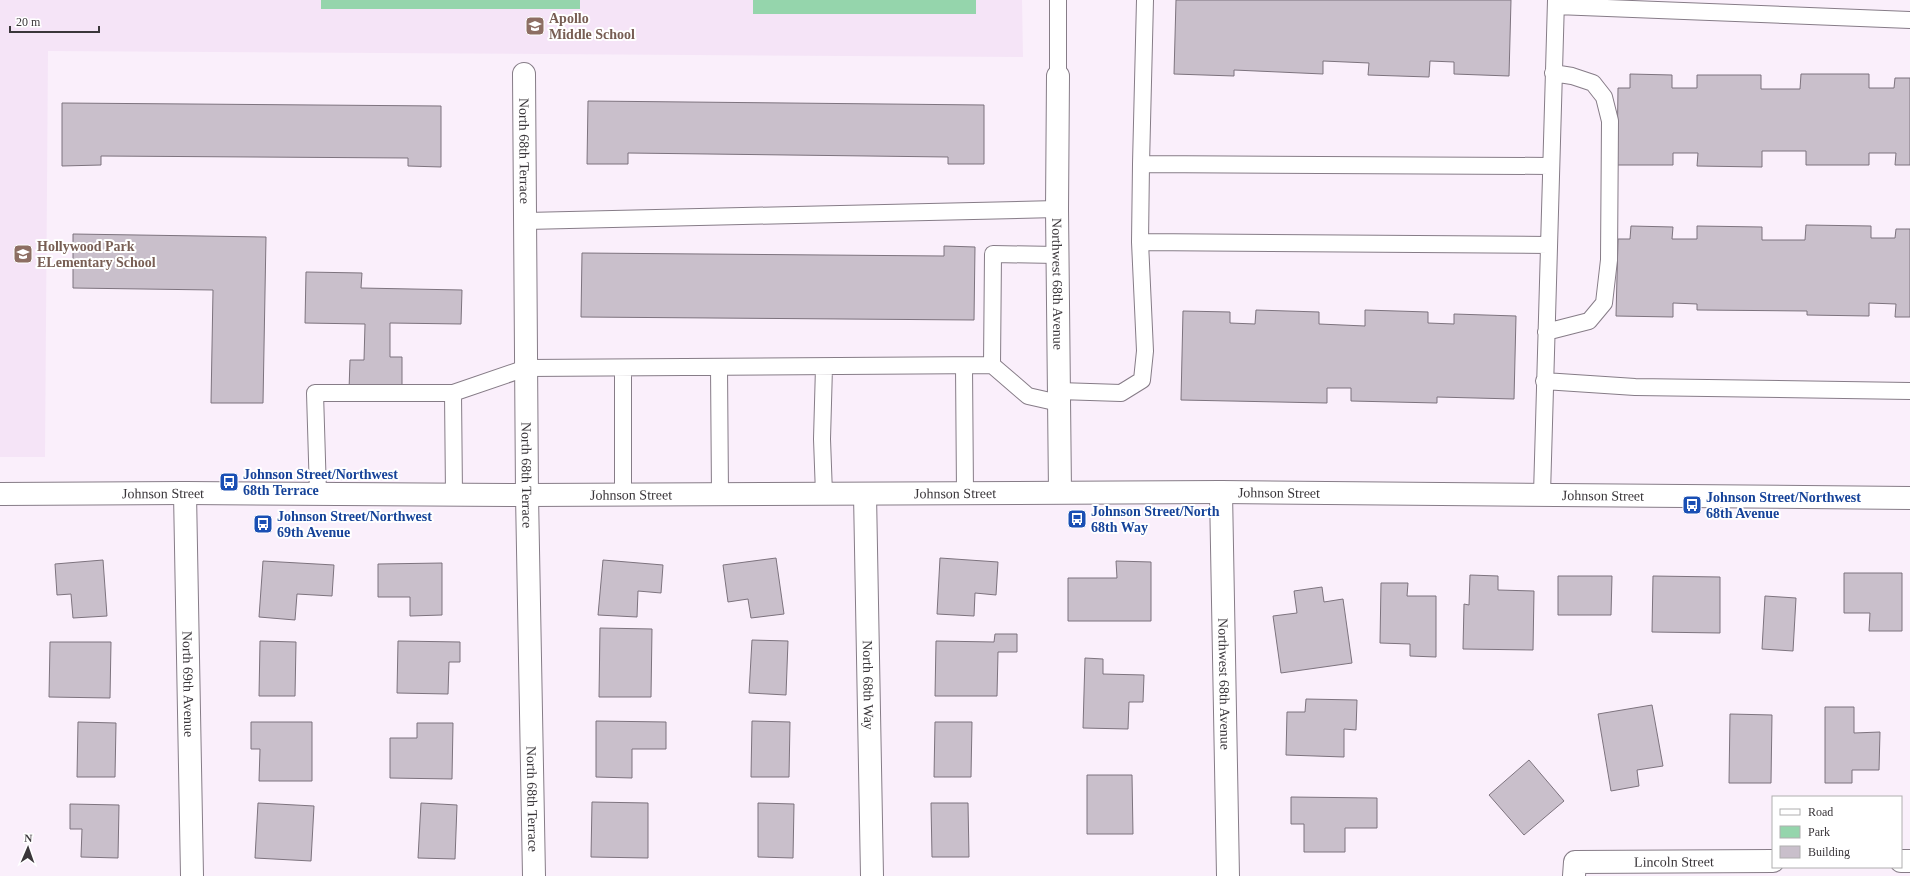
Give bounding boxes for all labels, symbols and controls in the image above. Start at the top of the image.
scale bar [10,8,99,34]
place label: Apollo Middle School [549,11,635,42]
text: 20 m [16,15,41,29]
school or university icon: Apollo Middle School [524,15,546,37]
street label: North 68th Terrace [516,98,532,204]
street label: Northwest 68th Avenue [1049,218,1065,350]
place label: Hollywood Park ELementary School [37,239,156,270]
school or university icon: Hollywood Park ELementary School [12,243,34,265]
street label: North 68th Terrace [518,422,535,528]
place label: Johnson Street/Northwest 68th Terrace [243,467,398,498]
bus stop icon: Johnson Street/Northwest 68th Terrace [218,471,240,493]
street label: Johnson Street [1238,485,1320,501]
street label: Johnson Street [122,486,204,501]
street label: Johnson Street [914,486,996,501]
street label: Johnson Street [590,487,672,503]
street label: Johnson Street [1562,488,1644,504]
place label: Johnson Street/Northwest 68th Avenue [1706,490,1861,521]
bus stop icon: Johnson Street/Northwest 68th Avenue [1681,494,1703,516]
place label: Johnson Street/North 68th Way [1091,504,1220,535]
bus stop icon: Johnson Street/North 68th Way [1066,508,1088,530]
place label: Johnson Street/Northwest 69th Avenue [277,509,432,540]
bus stop icon: Johnson Street/Northwest 69th Avenue [252,513,274,535]
street label: Northwest 68th Avenue [1215,618,1233,750]
street label: North 69th Avenue [180,631,196,737]
street label: North 68th Way [860,640,876,730]
street label: North 68th Terrace [524,746,541,852]
legend [1772,796,1902,868]
text: Road [1808,805,1833,819]
text: Park [1808,825,1830,839]
north arrow [8,828,48,868]
text: N [24,832,33,844]
text: Building [1808,845,1850,859]
street label: Lincoln Street [1634,854,1714,870]

